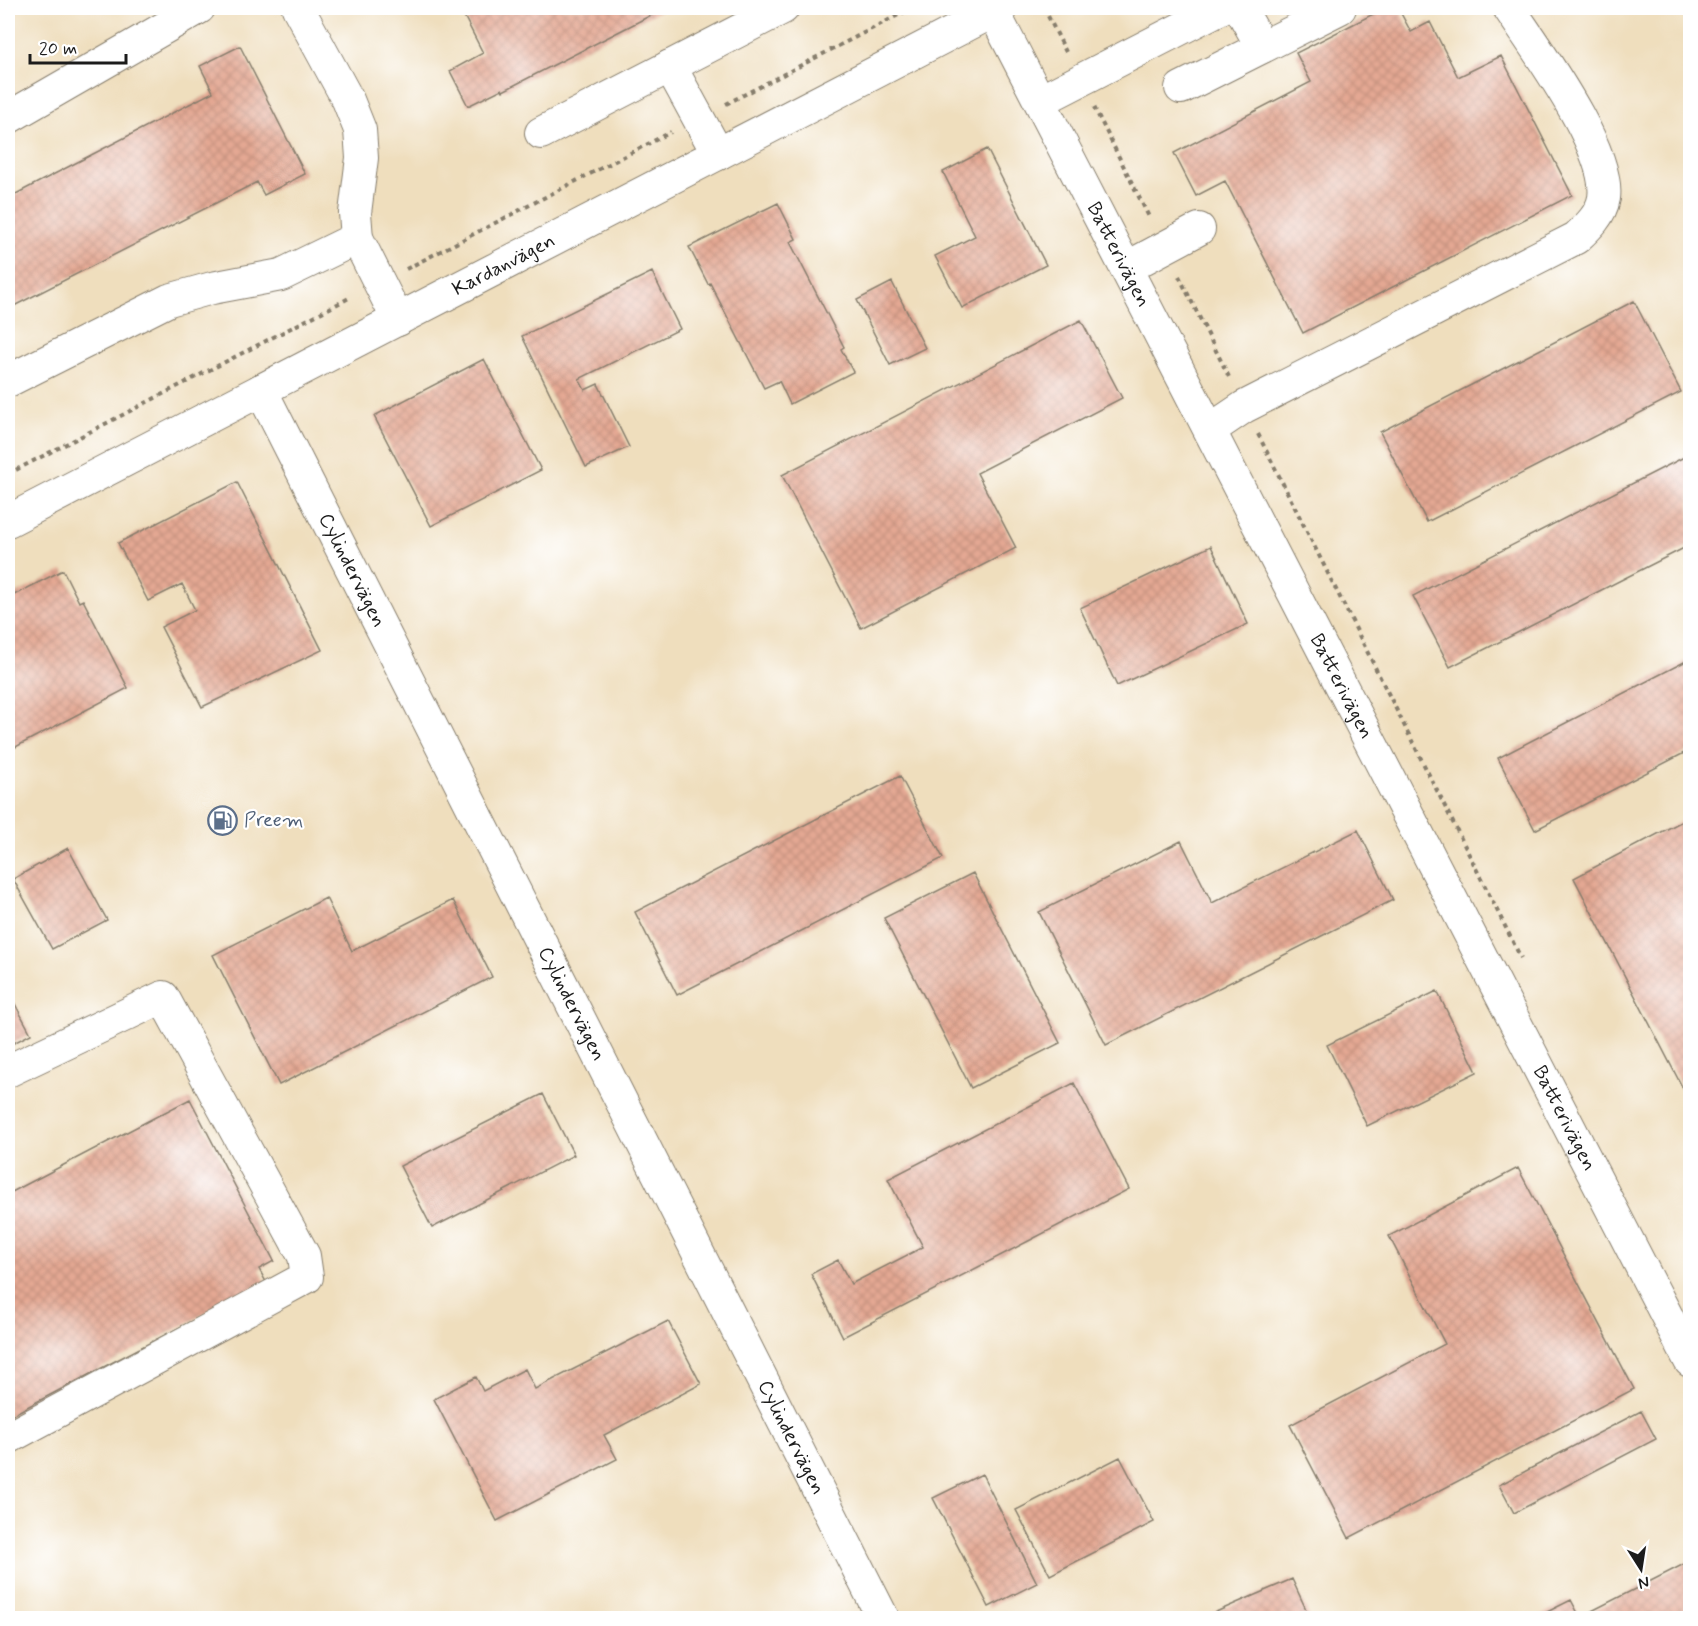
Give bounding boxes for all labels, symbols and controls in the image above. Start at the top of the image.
scale bar [30,27,126,65]
text: 20 m [39,37,77,61]
street label: Batterivägen [1080,197,1157,312]
street label: Kardanvägen [448,227,560,302]
street label: Cylindervägen [312,508,393,632]
street label: Batterivägen [1303,629,1380,744]
fuel station icon: Preem [207,804,239,836]
place label: Preem [244,807,304,834]
street label: Cylindervägen [532,942,612,1066]
street label: Batterivägen [1526,1061,1603,1175]
street label: Cylindervägen [751,1376,832,1499]
north arrow [1611,1539,1671,1599]
text: N [1636,1571,1651,1594]

